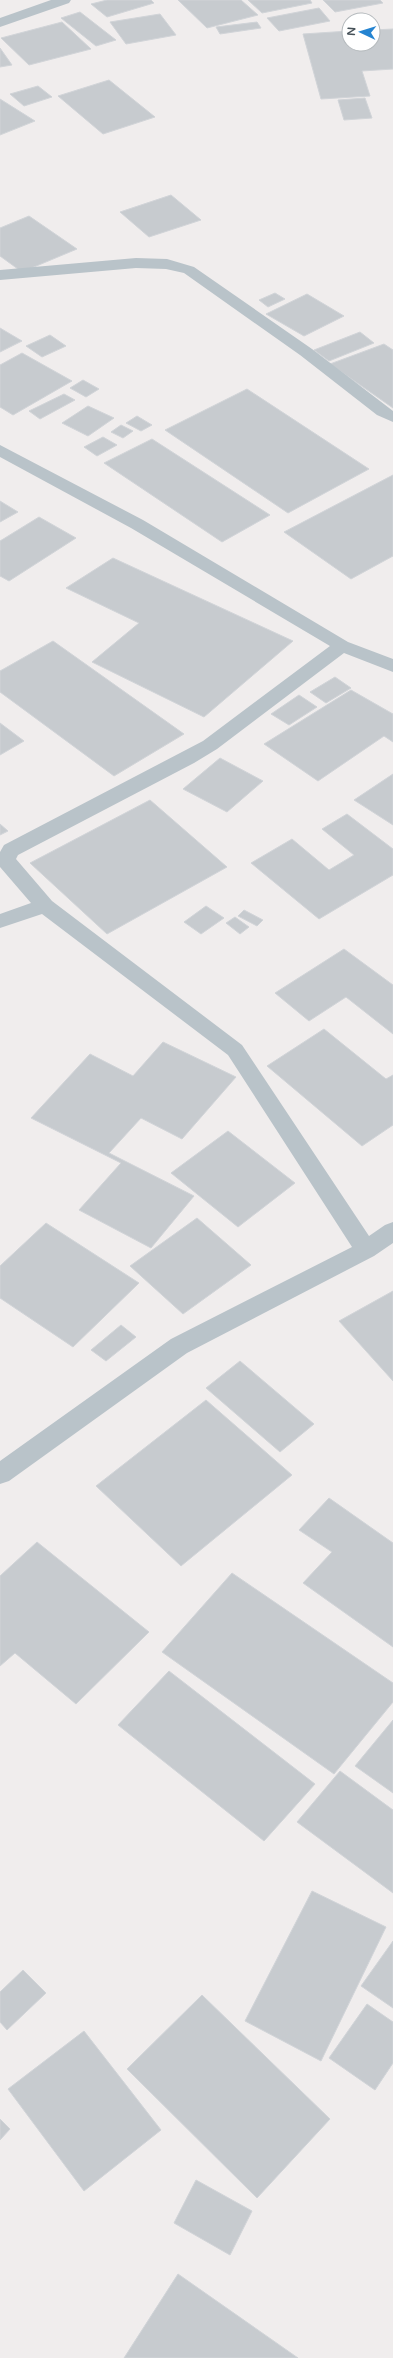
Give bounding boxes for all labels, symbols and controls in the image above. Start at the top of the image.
north arrow [341,12,381,52]
text: N [345,26,358,36]

